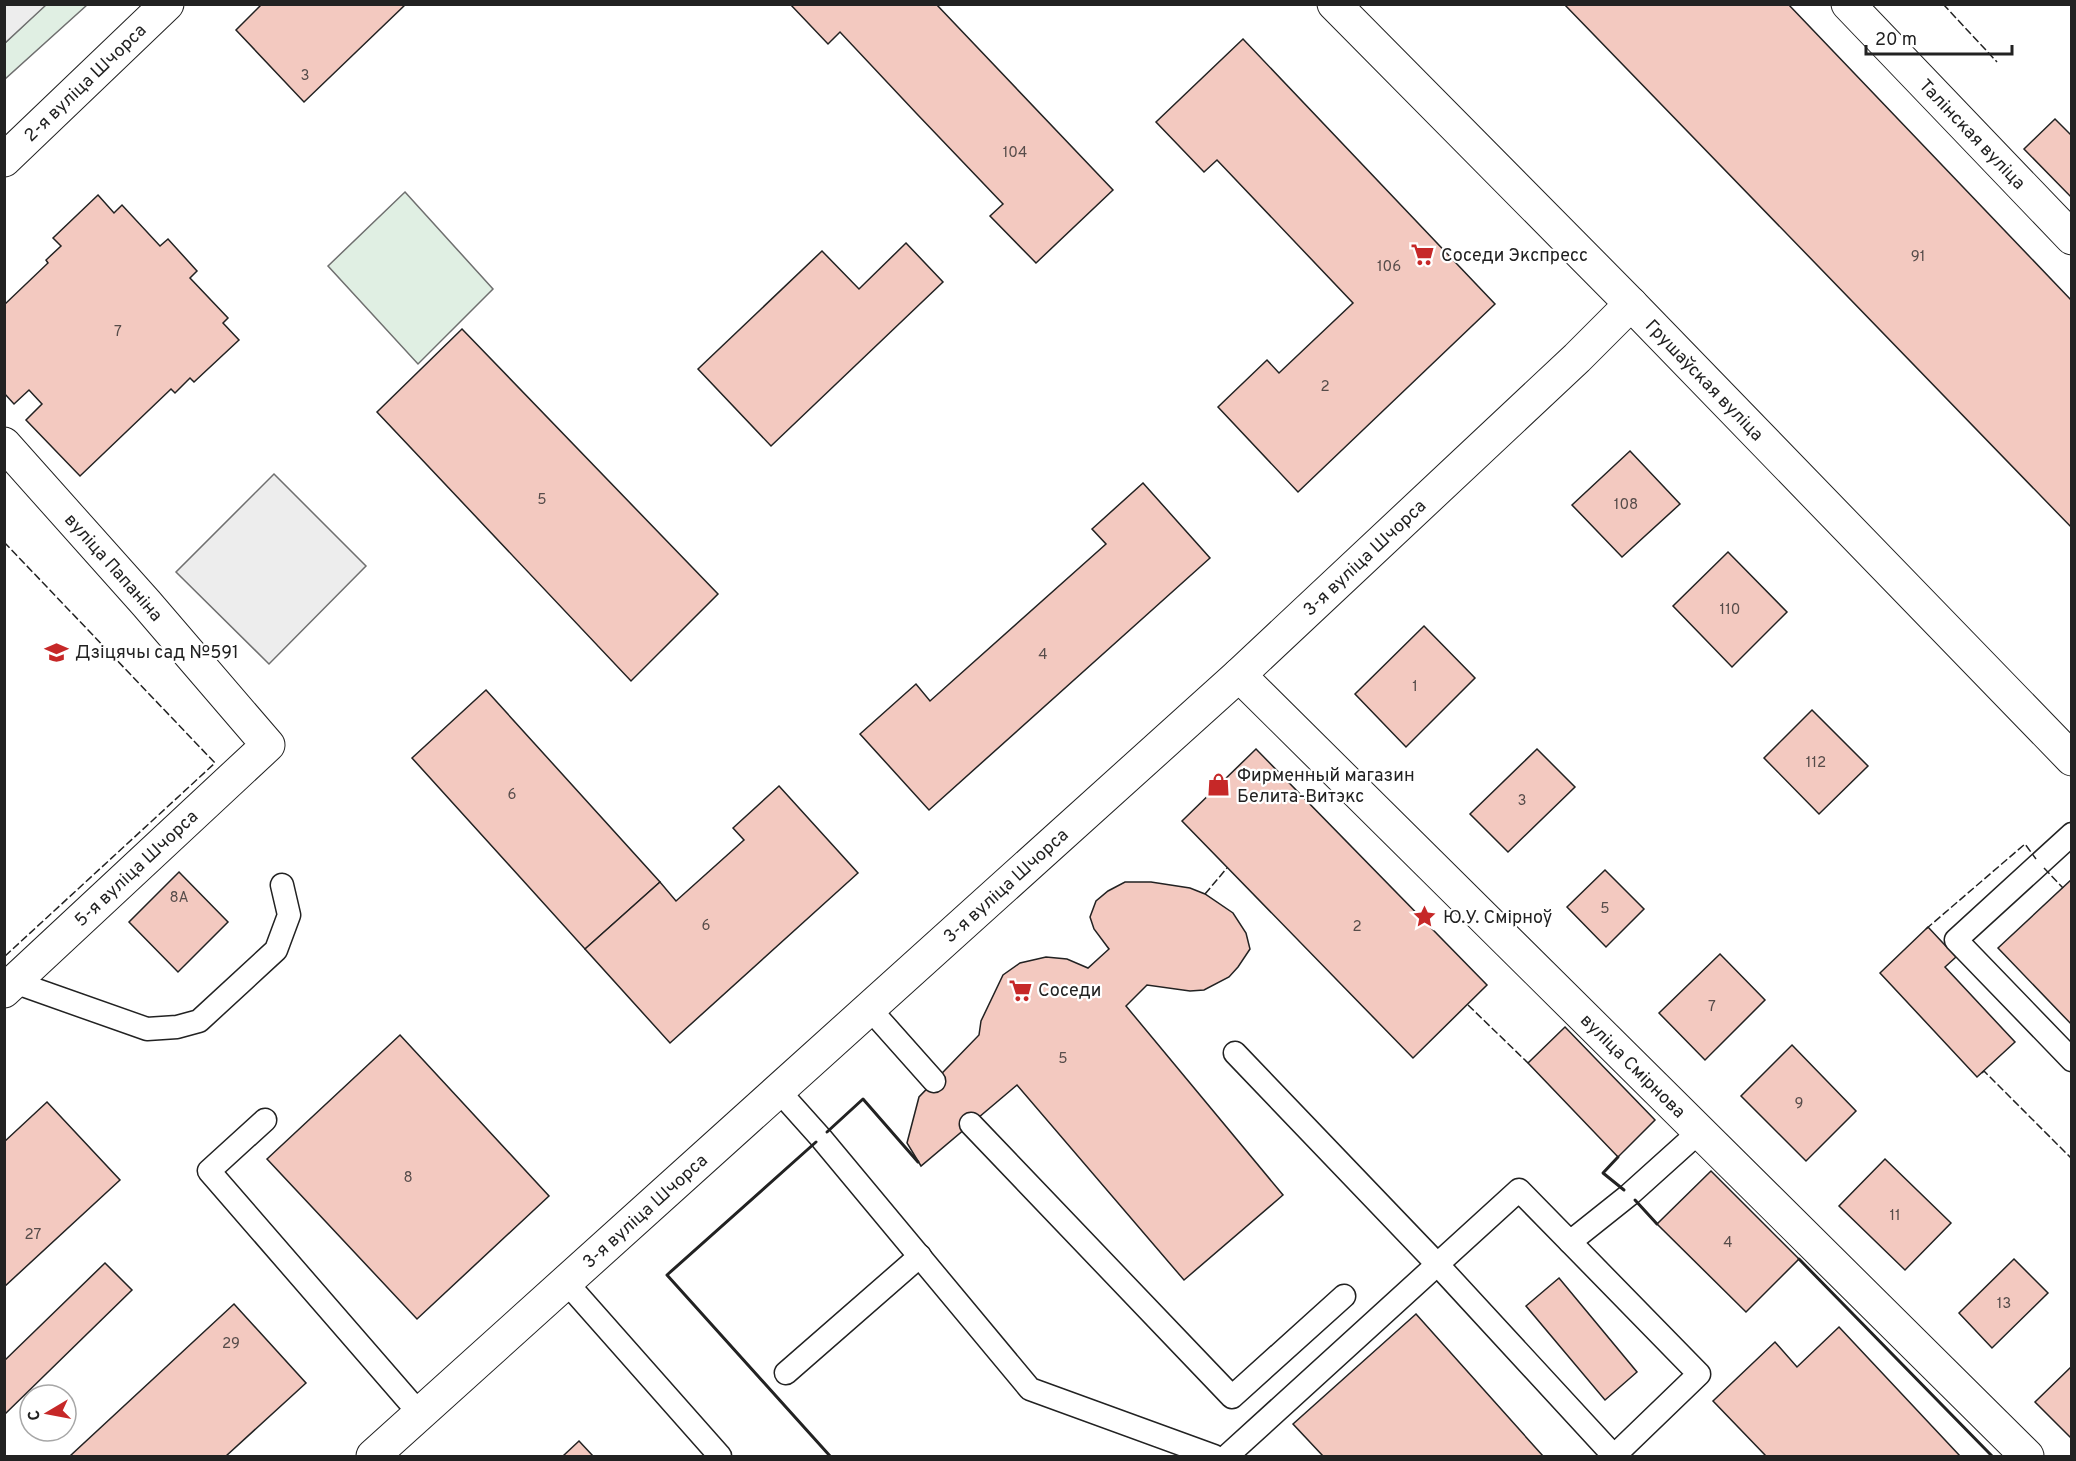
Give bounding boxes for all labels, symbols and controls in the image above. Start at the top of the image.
scale bar [1866,18,2012,56]
street label: 2-я вуліца Шчорса [20,20,152,148]
text: 20 m [1875,29,1917,52]
house number: 3 [300,67,310,86]
street label: Талінская вуліца [1913,75,2030,195]
house number: 104 [1003,144,1027,163]
supermarket icon: Соседи Экспресс [1410,242,1436,268]
place label: Соседи Экспресс [1441,245,1588,268]
house number: 91 [1911,248,1925,267]
house number: 106 [1377,258,1401,277]
street label: Грушаўская вуліца [1640,315,1768,447]
house number: 7 [114,323,122,342]
house number: 2 [1320,378,1330,397]
house number: 5 [537,491,547,510]
street label: 3-я вуліца Шчорса [1299,495,1432,622]
house number: 108 [1614,496,1638,515]
street label: вуліца Папаніна [59,509,167,627]
house number: 110 [1720,601,1740,620]
school or university icon: Дзіцячы сад №591 [44,639,70,665]
place label: Дзіцячы сад №591 [75,642,239,665]
house number: 4 [1038,646,1048,665]
house number: 1 [1412,678,1418,697]
house number: 112 [1806,754,1826,773]
place label: Фирменный магазин Белита-Витэкс [1237,765,1415,809]
shop icon: Фирменный магазин Белита-Витэкс [1206,772,1232,798]
house number: 6 [508,786,517,805]
house number: 3 [1517,792,1527,811]
street label: 5-я вуліца Шчорса [70,806,204,932]
street label: 3-я вуліца Шчорса [939,824,1074,949]
house number: 8А [169,889,189,908]
house number: 5 [1600,900,1610,919]
place icon: Ю.У. Смірноў [1412,904,1438,930]
place label: Ю.У. Смірноў [1443,907,1552,930]
house number: 6 [702,917,711,936]
house number: 2 [1352,918,1362,937]
supermarket icon: Соседи [1007,977,1033,1003]
place label: Соседи [1038,980,1101,1003]
house number: 7 [1708,998,1716,1017]
street label: вуліца Смірнова [1575,1010,1690,1124]
house number: 5 [1058,1050,1068,1069]
house number: 9 [1795,1095,1803,1114]
street label: 3-я вуліца Шчорса [578,1150,713,1274]
house number: 8 [403,1169,413,1188]
house number: 11 [1889,1207,1901,1226]
house number: 27 [25,1226,42,1245]
house number: 4 [1723,1234,1733,1253]
house number: 13 [1997,1295,2011,1314]
house number: 29 [222,1335,240,1354]
north arrow [18,1383,78,1443]
text: С [24,1408,46,1422]

